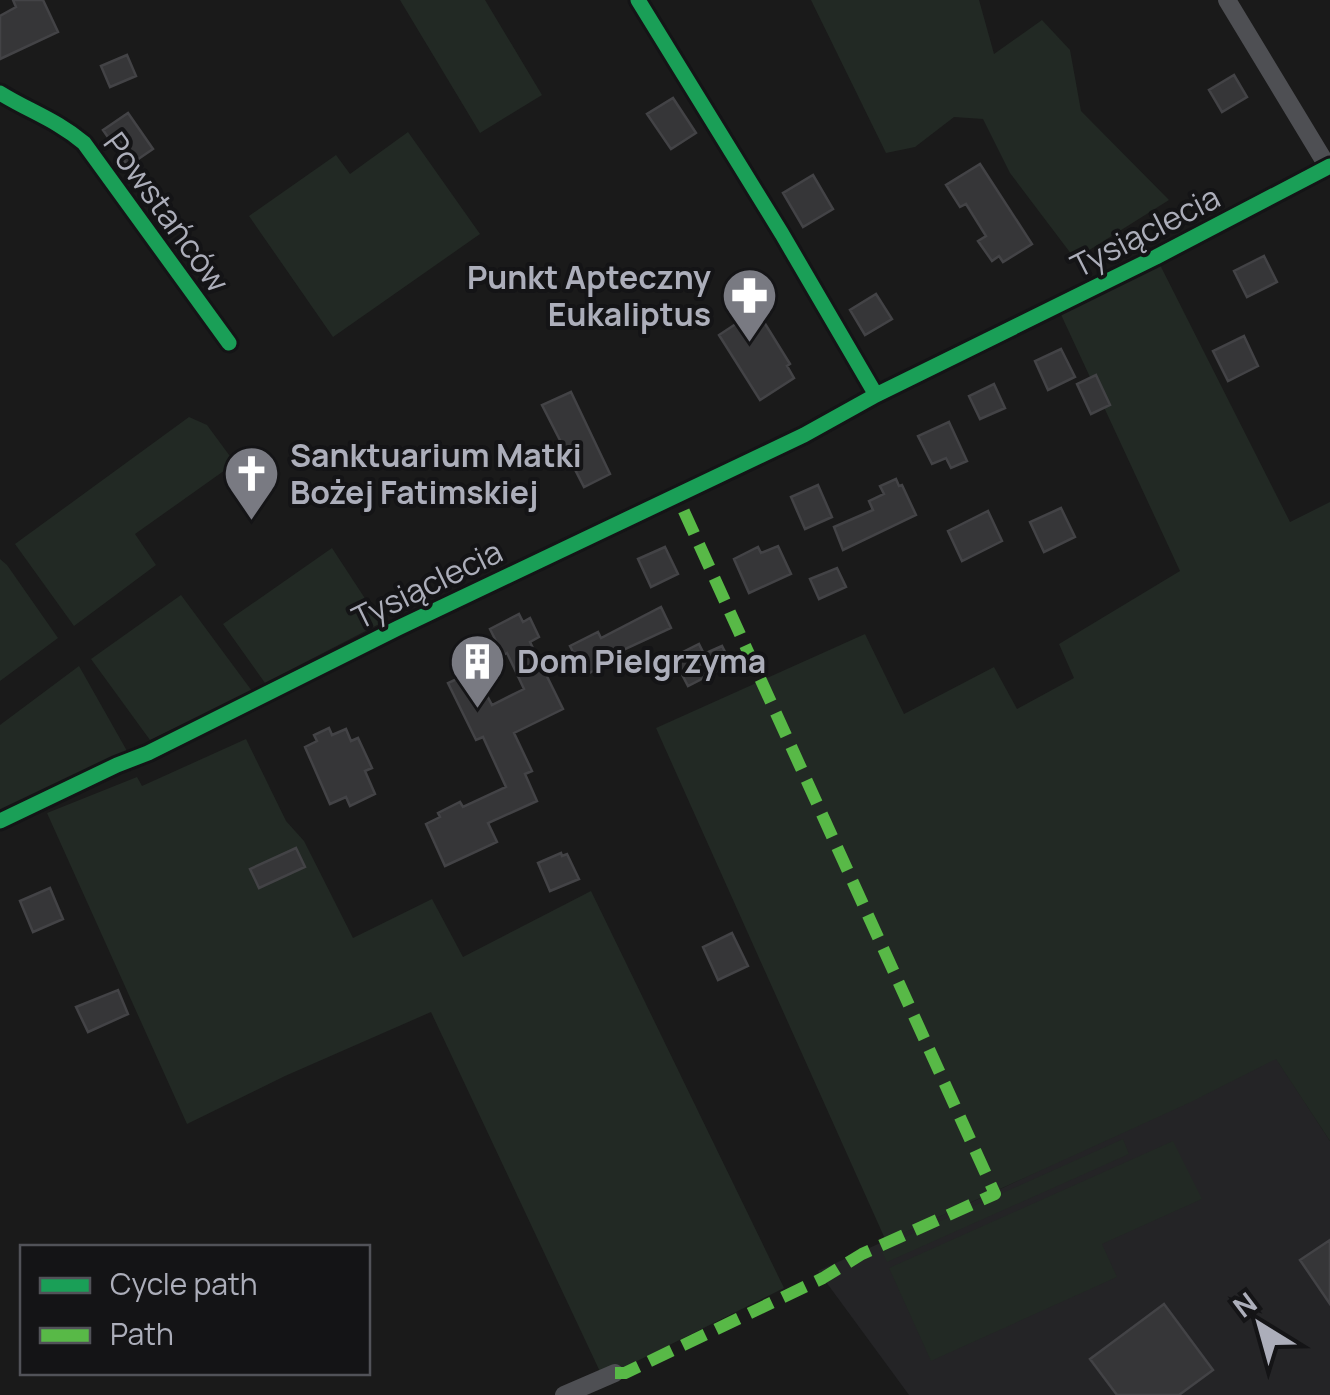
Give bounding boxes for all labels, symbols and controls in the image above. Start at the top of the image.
street label: Powstańców [94,123,240,301]
street label: Tysiąclecia [1063,175,1227,287]
place label: Punkt Apteczny Eukaliptus [467,255,711,336]
pharmacy icon: Punkt Apteczny Eukaliptus [720,265,780,344]
place label: Sanktuarium Matki Bożej Fatimskiej [290,433,582,514]
church icon: Sanktuarium Matki Bożej Fatimskiej [221,443,281,522]
street label: Tysiąclecia [345,529,509,639]
building icon: Dom Pielgrzyma [448,631,508,710]
place label: Dom Pielgrzyma [517,639,766,683]
legend [20,1245,370,1375]
text: Cycle path [110,1263,258,1304]
north arrow [1210,1275,1310,1375]
text: N [1225,1283,1264,1325]
text: Path [110,1313,174,1354]

